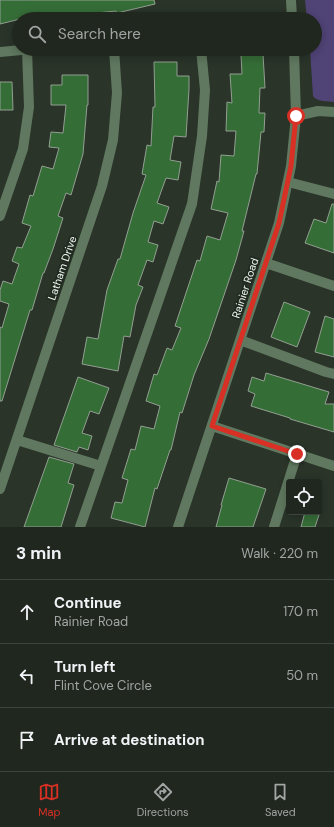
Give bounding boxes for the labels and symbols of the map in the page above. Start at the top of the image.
route start [287,107,305,125]
street label: Latham Drive [44,234,80,302]
street label: Rainier Road [229,256,261,320]
route end [288,445,306,463]

